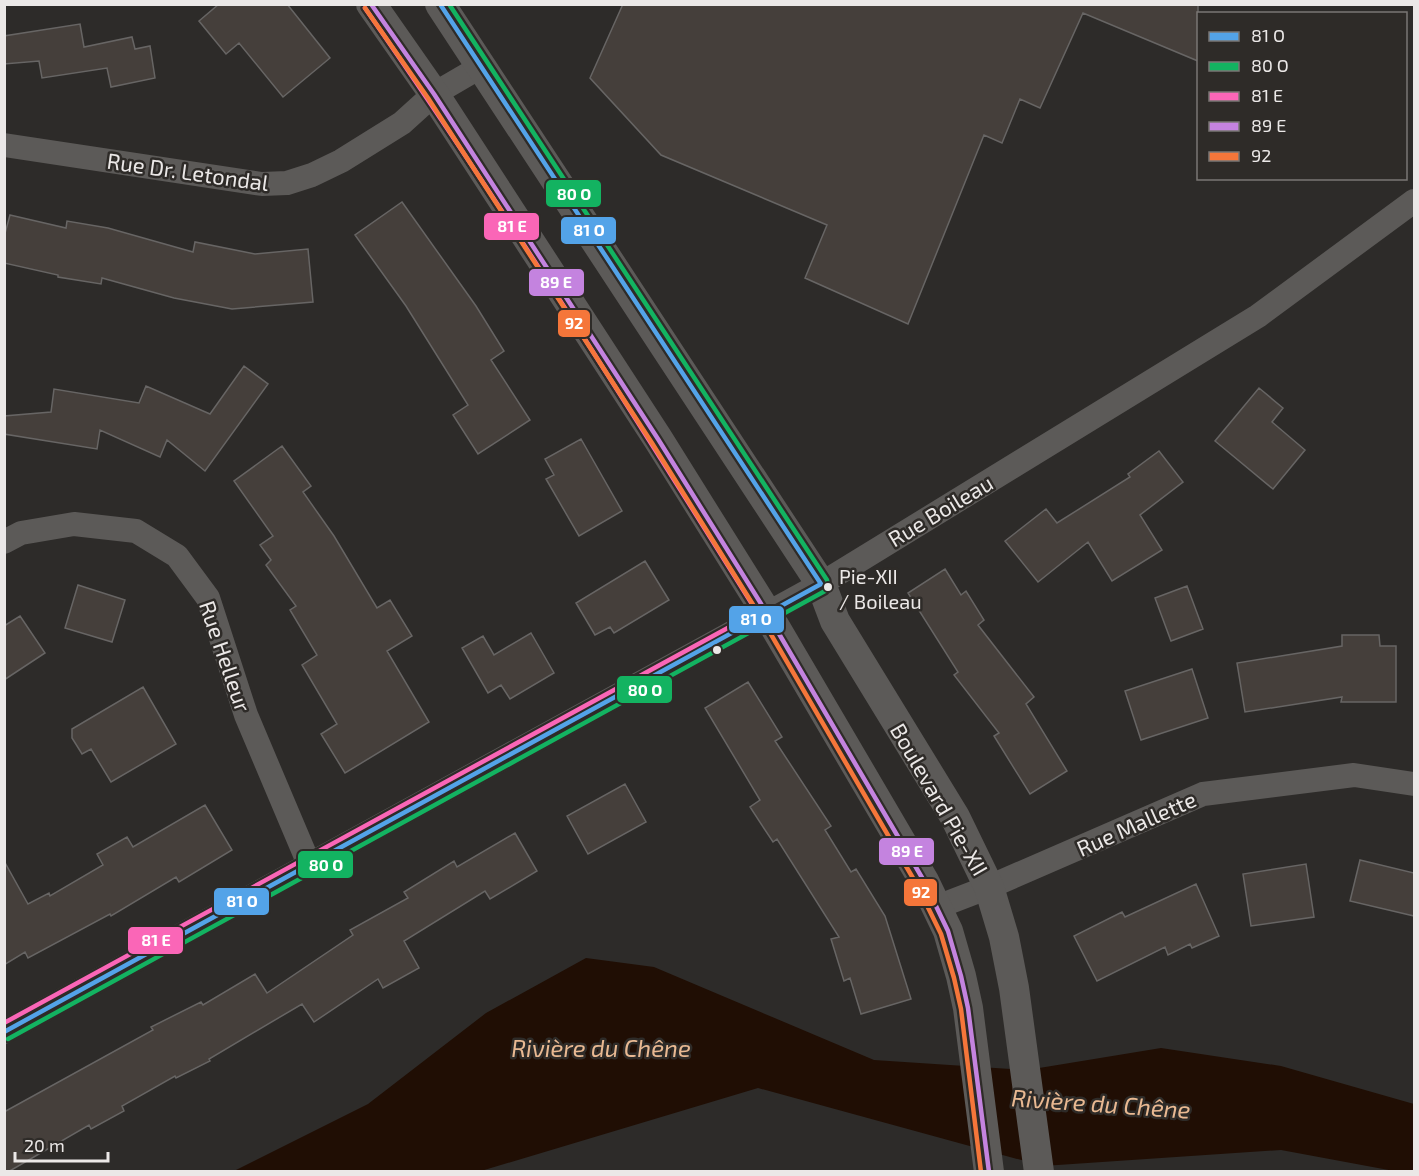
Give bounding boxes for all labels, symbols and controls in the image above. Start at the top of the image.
legend [1197,12,1407,180]
text: 81 O [1251,24,1285,46]
text: 80 O [1251,54,1289,76]
text: 81 E [1251,84,1283,106]
text: 89 E [1251,114,1286,136]
text: 92 [1251,144,1271,166]
street label: Rue Dr. Letondal [105,147,271,195]
line badge: 80 O [545,179,602,208]
text: 80 O [557,184,591,203]
line badge: 81 E [483,212,540,241]
text: 81 E [497,216,527,235]
line badge: 81 O [560,216,617,245]
text: 81 O [573,220,605,239]
line badge: 89 E [528,268,585,297]
text: 89 E [540,272,572,291]
line badge: 92 [557,309,591,338]
text: 92 [565,313,583,332]
street label: Rue Boileau [883,469,997,551]
place label: Pie-XII / Boileau [839,564,922,613]
marker: Pie-XII / Boileau [822,581,834,593]
street label: Rue Helleur [195,597,257,715]
line badge: 81 O [728,605,785,634]
text: 81 O [740,609,772,628]
unlabelled marker [711,644,723,656]
line badge: 80 O [616,675,673,704]
text: 80 O [628,680,662,699]
street label: Boulevard Pie-XII [886,718,994,880]
street label: Rue Mallette [1072,785,1200,861]
line badge: 89 E [878,837,935,866]
text: 89 E [891,841,923,860]
line badge: 80 O [297,850,354,879]
text: 80 O [309,855,343,874]
line badge: 92 [903,878,938,907]
text: 92 [912,882,930,901]
line badge: 81 O [213,887,270,916]
text: 81 O [226,891,258,910]
line badge: 81 E [127,926,184,955]
text: 81 E [141,930,171,949]
water label: Rivière du Chêne [511,1033,691,1062]
water label: Rivière du Chêne [1010,1082,1192,1124]
scale bar [15,1125,108,1163]
text: 20 m [24,1134,65,1156]

